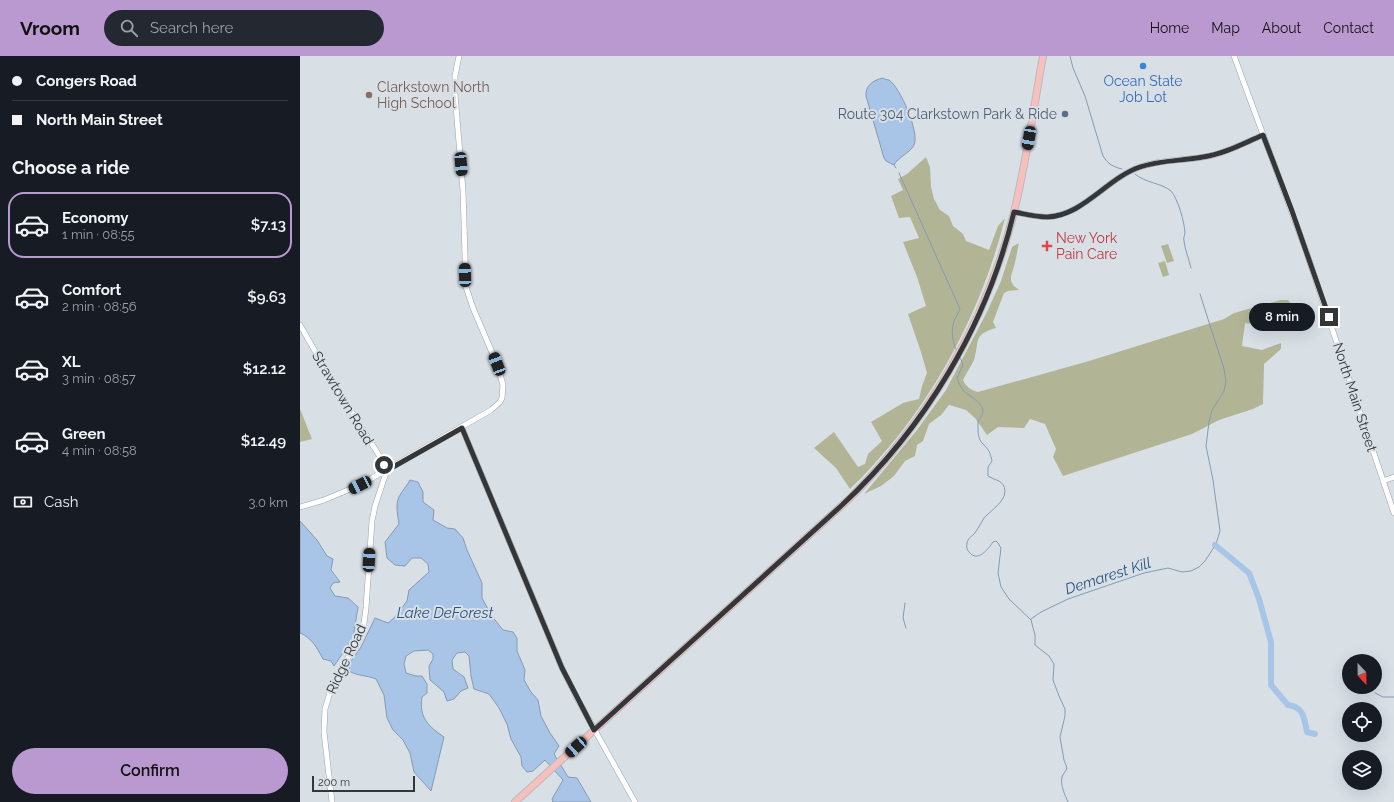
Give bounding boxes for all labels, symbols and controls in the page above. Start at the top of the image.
search box [104,10,384,46]
text: Vroom [20,17,80,39]
icon: search [118,17,140,39]
text: Search here [150,19,233,37]
text: Home [1150,20,1189,36]
text: Map [1211,20,1240,36]
text: About [1262,20,1301,36]
text: Contact [1323,20,1374,36]
marker: Ocean State Job Lot [1138,61,1148,71]
text: Congers Road [36,72,137,90]
place label: Ocean State Job Lot [1103,73,1183,105]
place label: Clarkstown North High School [377,79,490,111]
marker: Clarkstown North High School [364,90,374,100]
place label: Route 304 Clarkstown Park & Ride [838,106,1057,122]
marker: Route 304 Clarkstown Park & Ride [1060,109,1070,119]
text: North Main Street [36,111,163,129]
car [1021,125,1037,151]
car [454,152,468,176]
text: Choose a ride [12,157,130,178]
icon: car [14,207,50,243]
text: Economy [62,209,129,227]
text: $7.13 [251,216,286,234]
text: 1 min · 08:55 [62,227,135,242]
place label: New York Pain Care [1056,230,1118,262]
marker: New York Pain Care [1041,240,1053,252]
car [459,263,471,287]
icon: car [14,279,50,315]
text: Comfort [62,281,121,299]
text: $9.63 [247,288,286,306]
text: 2 min · 08:56 [62,299,137,314]
callout: 8 min [1249,303,1315,331]
route end [1320,308,1338,326]
text: 8 min [1265,309,1299,324]
street label: North Main Street [1330,340,1380,454]
street label: Strawtown Road [309,348,377,448]
icon: car [14,351,50,387]
car [487,351,507,377]
text: XL [62,353,80,371]
text: $12.12 [243,360,286,378]
text: 3 min · 08:57 [62,371,136,386]
icon: car [14,423,50,459]
text: Green [62,425,106,443]
text: $12.49 [241,432,286,450]
text: 4 min · 08:58 [62,443,137,458]
route start [375,456,393,474]
car [347,474,373,496]
icon: cash [12,491,34,513]
text: Cash [44,493,78,511]
text: 3.0 km [248,495,288,510]
car [362,548,376,572]
water label: Demarest Kill [1063,554,1153,598]
water label: Lake DeForest [397,604,493,622]
street label: Ridge Road [323,622,369,696]
north arrow [1342,654,1382,694]
map controls [1342,654,1382,790]
button: locate [1342,702,1382,742]
car [563,735,589,759]
button: Confirm [12,748,288,794]
button: layers [1342,750,1382,790]
scale bar [312,774,415,793]
text: 200 m [318,776,350,789]

